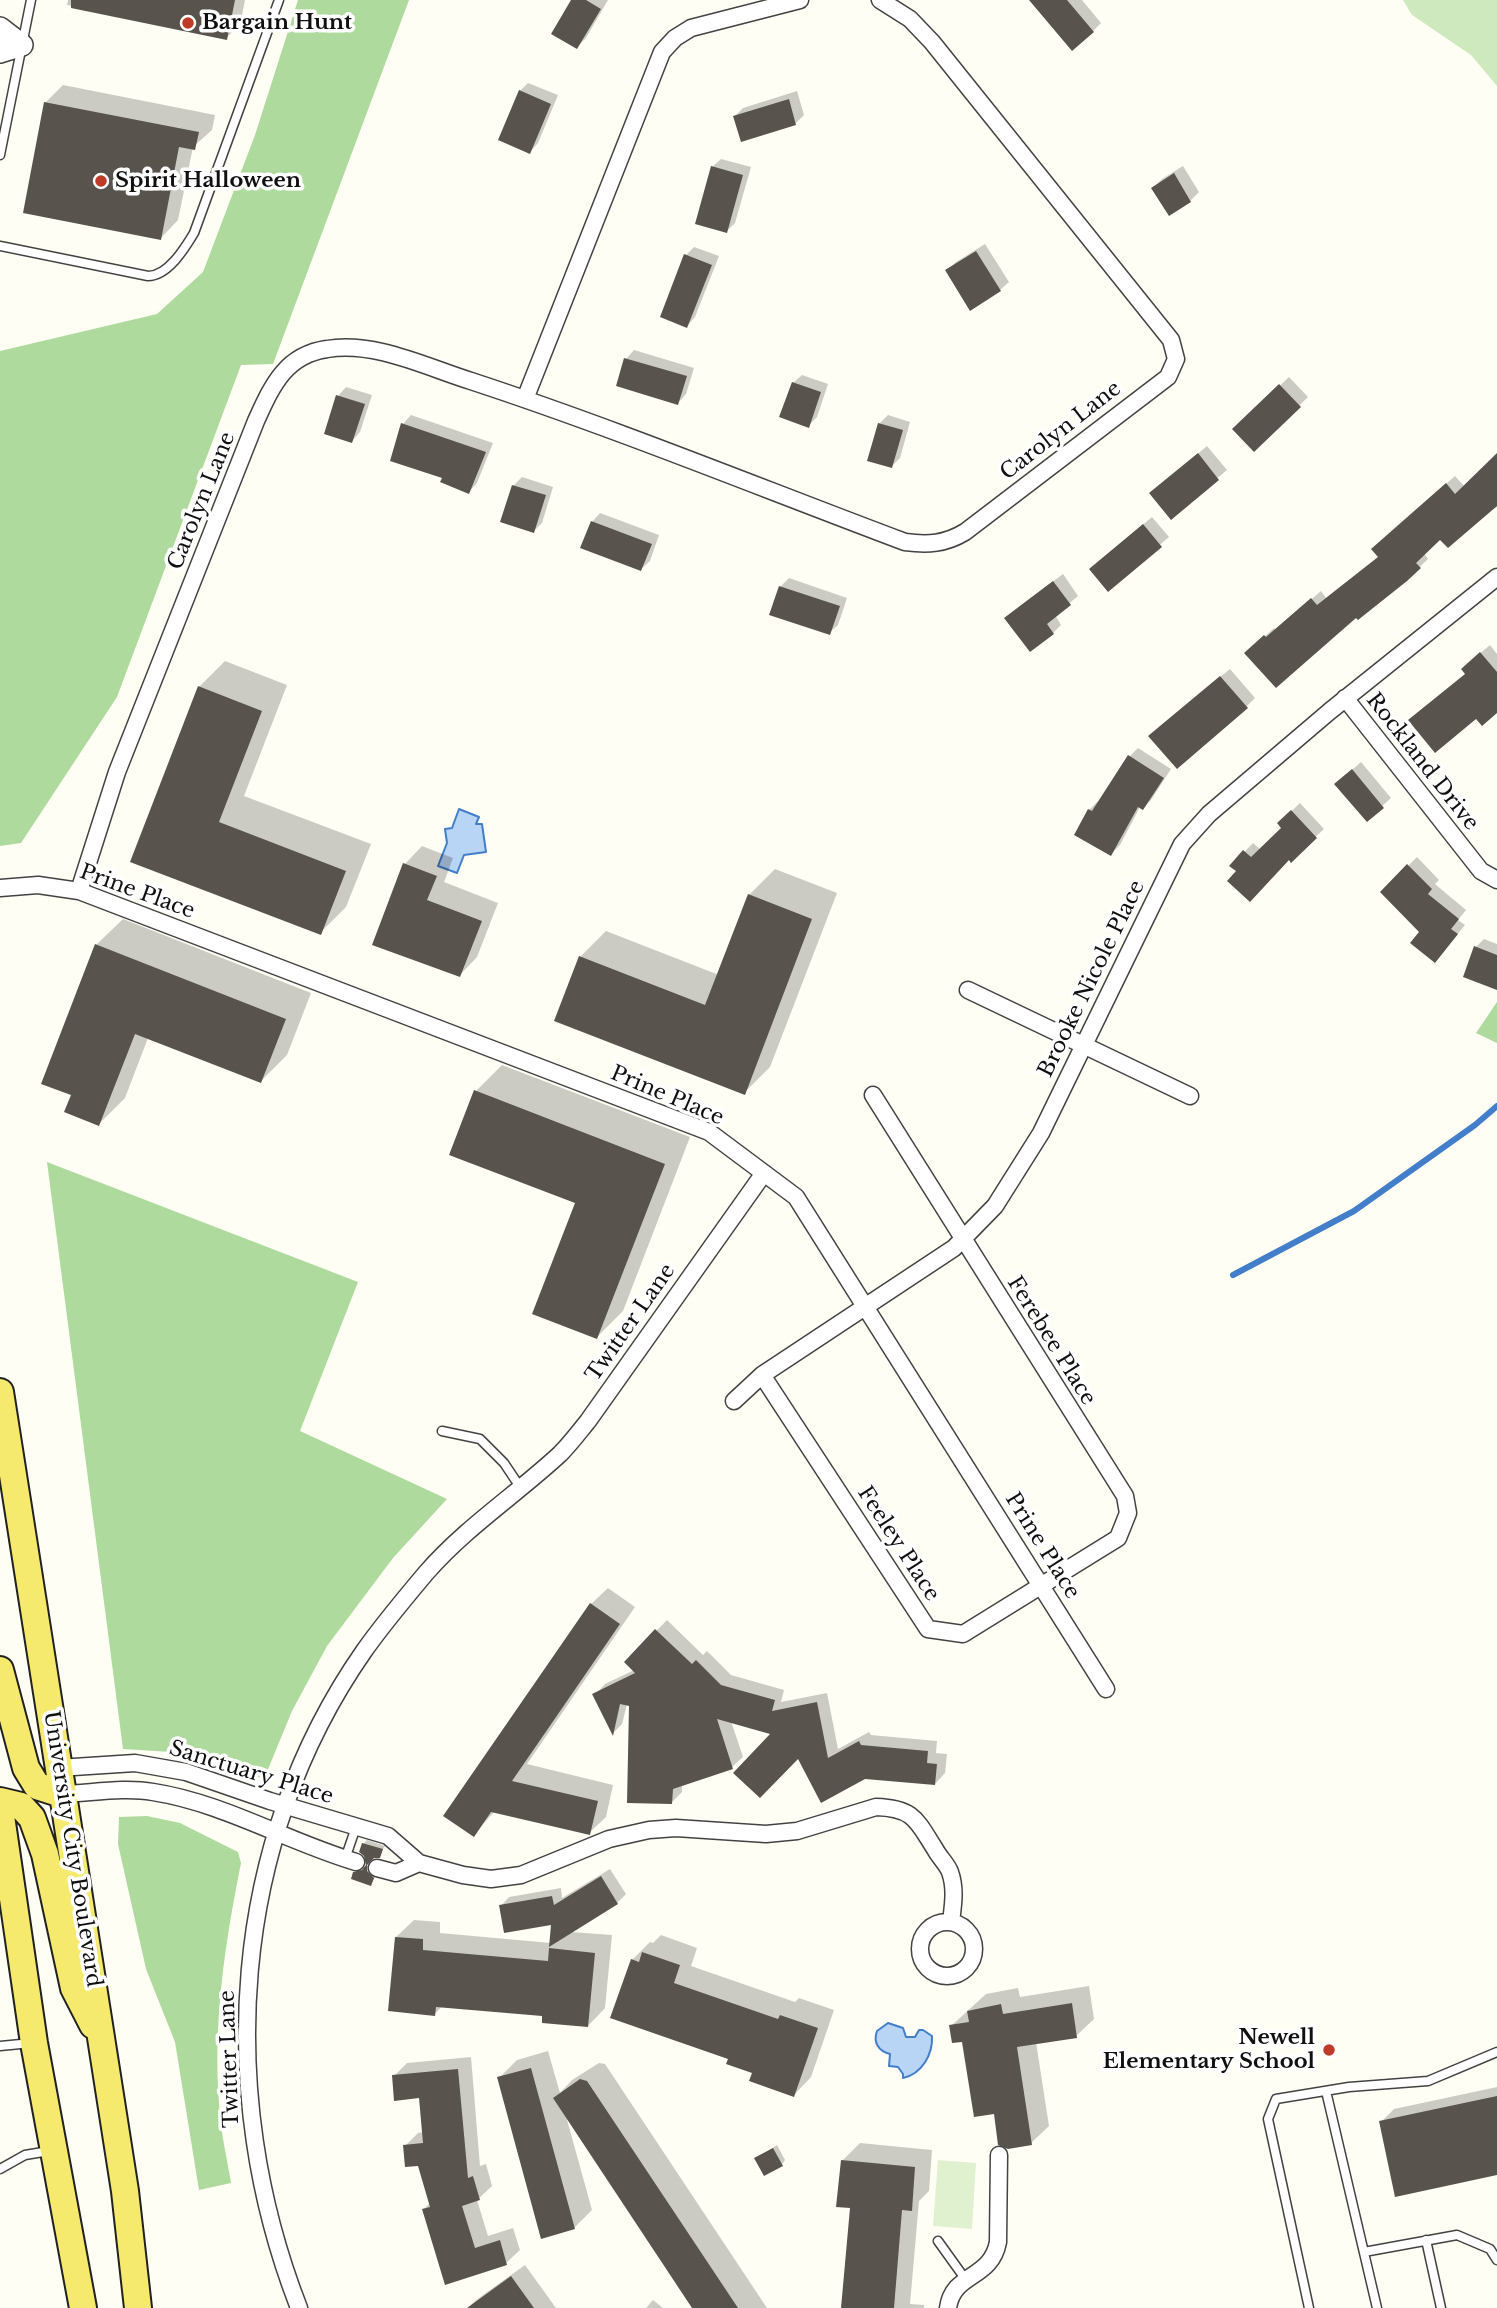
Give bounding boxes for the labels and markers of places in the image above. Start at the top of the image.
place label: Bargain Hunt [202,10,352,36]
marker: Bargain Hunt [180,15,196,31]
place label: Spirit Halloween [115,168,301,194]
marker: Spirit Halloween [93,173,109,189]
place label: Newell Elementary School [1103,2025,1315,2075]
marker: Newell Elementary School [1321,2042,1337,2058]

